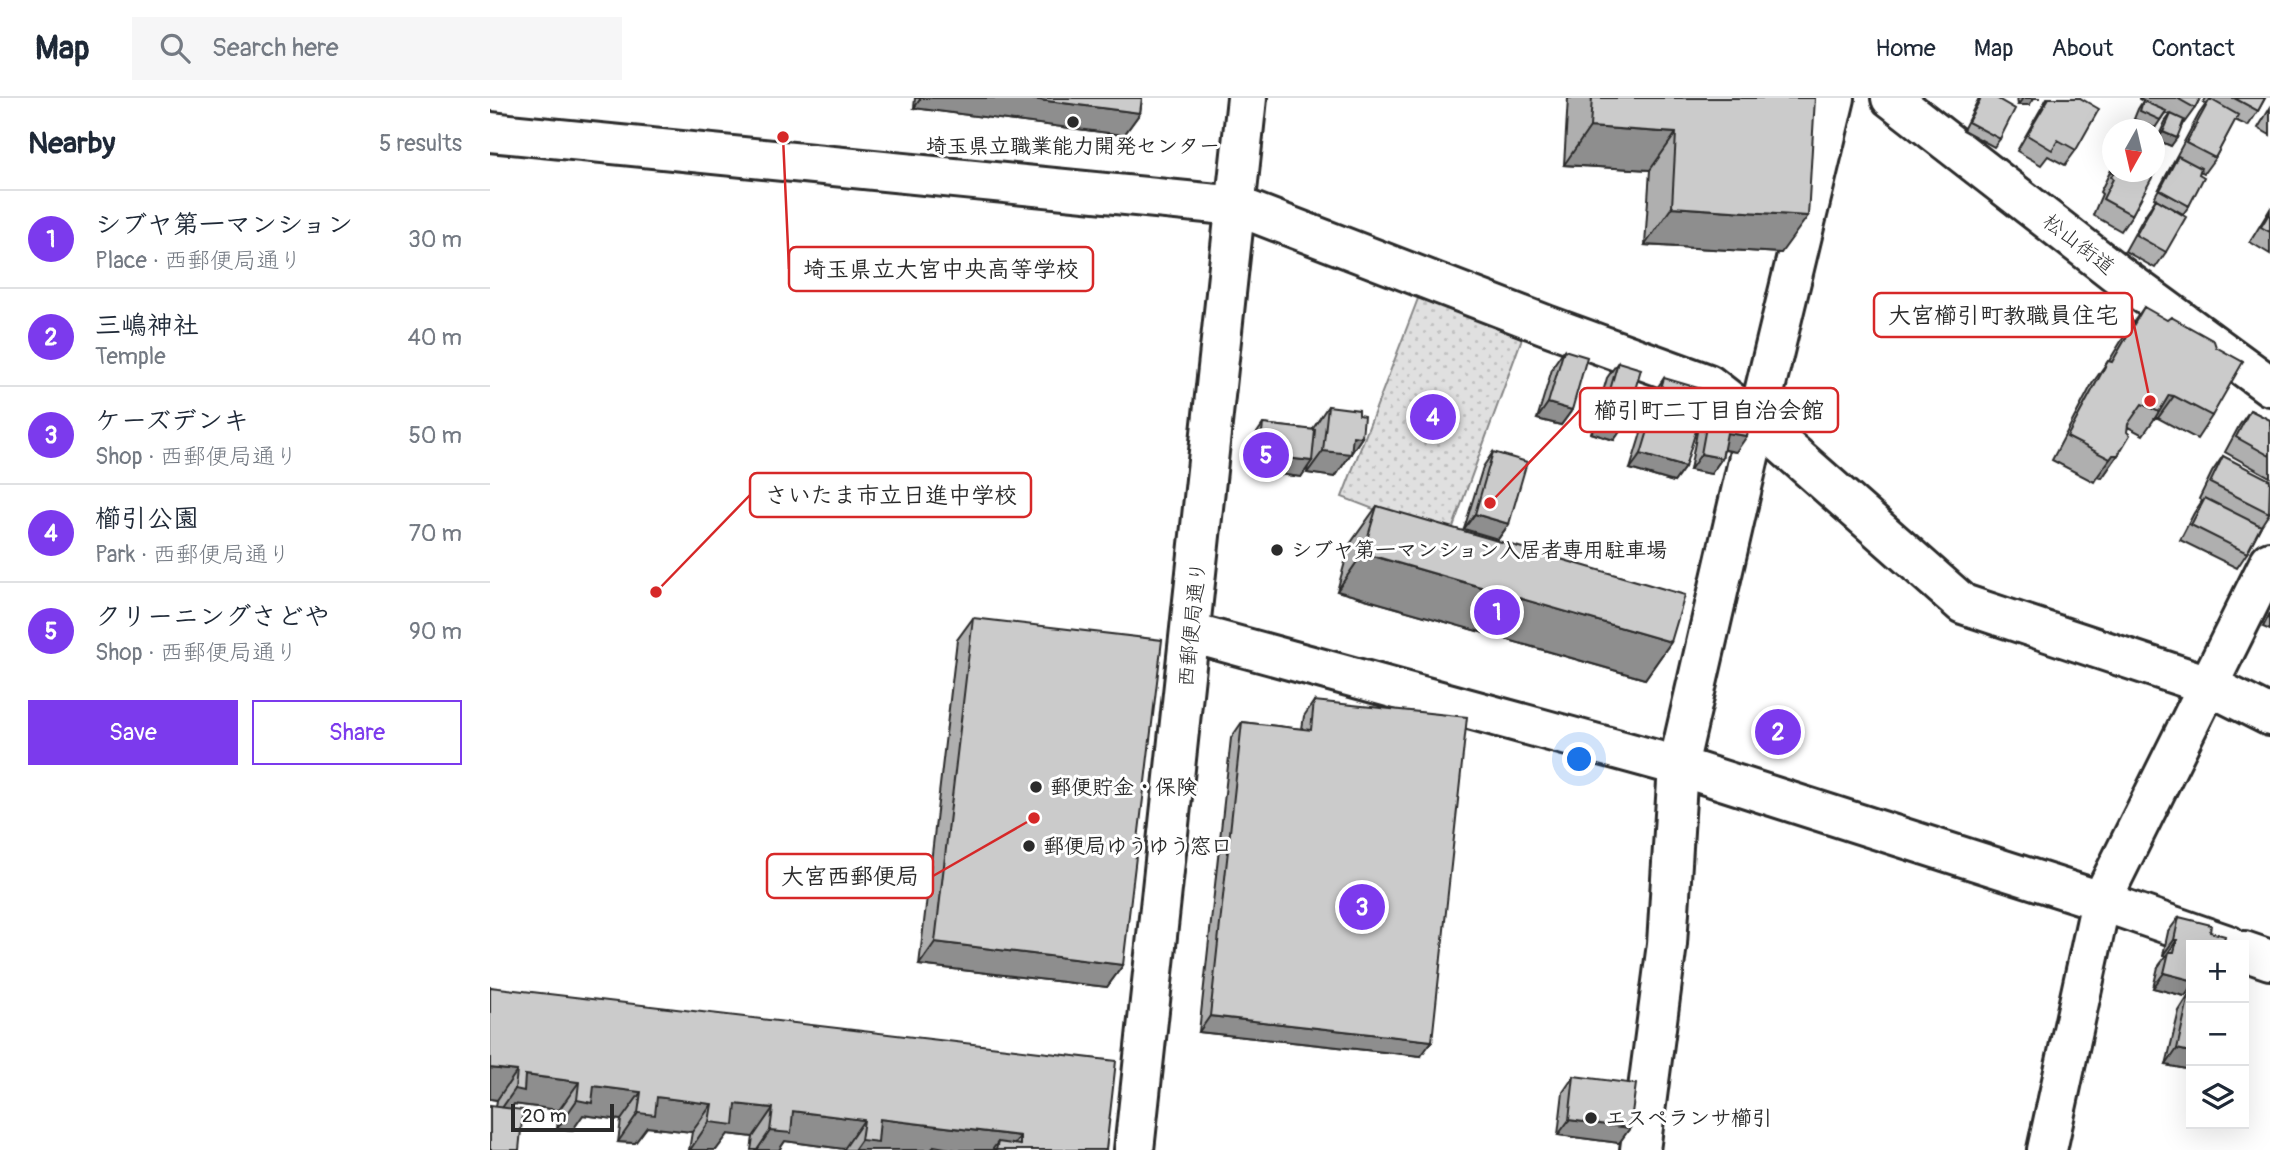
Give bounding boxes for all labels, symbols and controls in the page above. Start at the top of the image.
search box [132,17,622,80]
text: Map [35,28,90,69]
icon: search [156,29,194,67]
text: Search here [212,32,339,64]
text: Home [1875,34,1936,63]
text: Map [1974,34,2014,63]
text: About [2052,34,2114,63]
text: Contact [2152,34,2235,63]
marker: 埼玉県立職業能力開発センター [1065,114,1081,130]
north arrow [2102,119,2165,182]
text: Nearby [28,125,115,162]
text: 5 results [379,129,462,158]
place label: 埼玉県立職業能力開発センター [926,133,1220,160]
street label: 松山街道 [2037,208,2120,281]
text: シブヤ第一マンション [95,209,353,241]
text: 1 [47,225,56,254]
text: 30 m [408,225,462,254]
text: Place · 西郵便局通り [95,246,302,275]
callout: 埼玉県立大宮中央高等学校 [789,247,1093,291]
text: 埼玉県立大宮中央高等学校 [803,255,1079,284]
callout: 大宮櫛引町教職員住宅 [1874,293,2132,337]
text: 大宮櫛引町教職員住宅 [1888,301,2118,330]
text: 三嶋神社 [95,310,199,342]
text: 2 [45,323,57,352]
text: 40 m [408,323,462,352]
text: Temple [95,342,166,371]
callout: 櫛引町二丁目自治会館 [1580,388,1838,432]
pin: 4 [1410,391,1456,443]
text: 櫛引町二丁目自治会館 [1594,396,1824,425]
text: ケーズデンキ [95,405,249,437]
text: 3 [45,421,57,450]
text: 50 m [408,421,462,450]
pin: 5 [1243,429,1289,481]
text: Shop · 西郵便局通り [95,442,298,471]
callout: さいたま市立日進中学校 [750,473,1031,517]
text: さいたま市立日進中学校 [765,481,1017,510]
text: 櫛引公園 [95,503,199,535]
text: 4 [44,519,58,548]
text: 70 m [409,519,462,548]
place label: シブヤ第一マンション入居者専用駐車場 [1291,537,1667,564]
text: Park · 西郵便局通り [95,540,291,569]
marker: シブヤ第一マンション入居者専用駐車場 [1269,542,1285,558]
street label: 西郵便局通り [1172,560,1213,688]
pin: 1 [1474,586,1520,638]
text: クリーニングさどや [95,601,330,633]
text: 5 [45,617,57,646]
text: 90 m [409,617,462,646]
text: Shop · 西郵便局通り [95,638,298,667]
button: Save [28,700,238,765]
button: Share [252,700,462,765]
pin: 2 [1755,706,1801,758]
your location [1562,742,1596,776]
place label: 郵便貯金・保険 [1050,774,1197,801]
marker: 郵便貯金・保険 [1028,779,1044,795]
place label: 郵便局ゆうゆう窓口 [1043,833,1232,860]
marker: 郵便局ゆうゆう窓口 [1021,838,1037,854]
callout: 大宮西郵便局 [767,854,933,898]
text: 大宮西郵便局 [781,862,919,891]
pin: 3 [1339,881,1385,933]
map controls [2186,940,2249,1129]
button: + [2186,940,2249,1003]
button: − [2186,1003,2249,1066]
button: layers [2186,1066,2249,1129]
scale bar [511,1101,614,1133]
text: 20 m [522,1104,567,1128]
place label: エスペランサ櫛引 [1605,1105,1773,1132]
marker: エスペランサ櫛引 [1583,1110,1599,1126]

